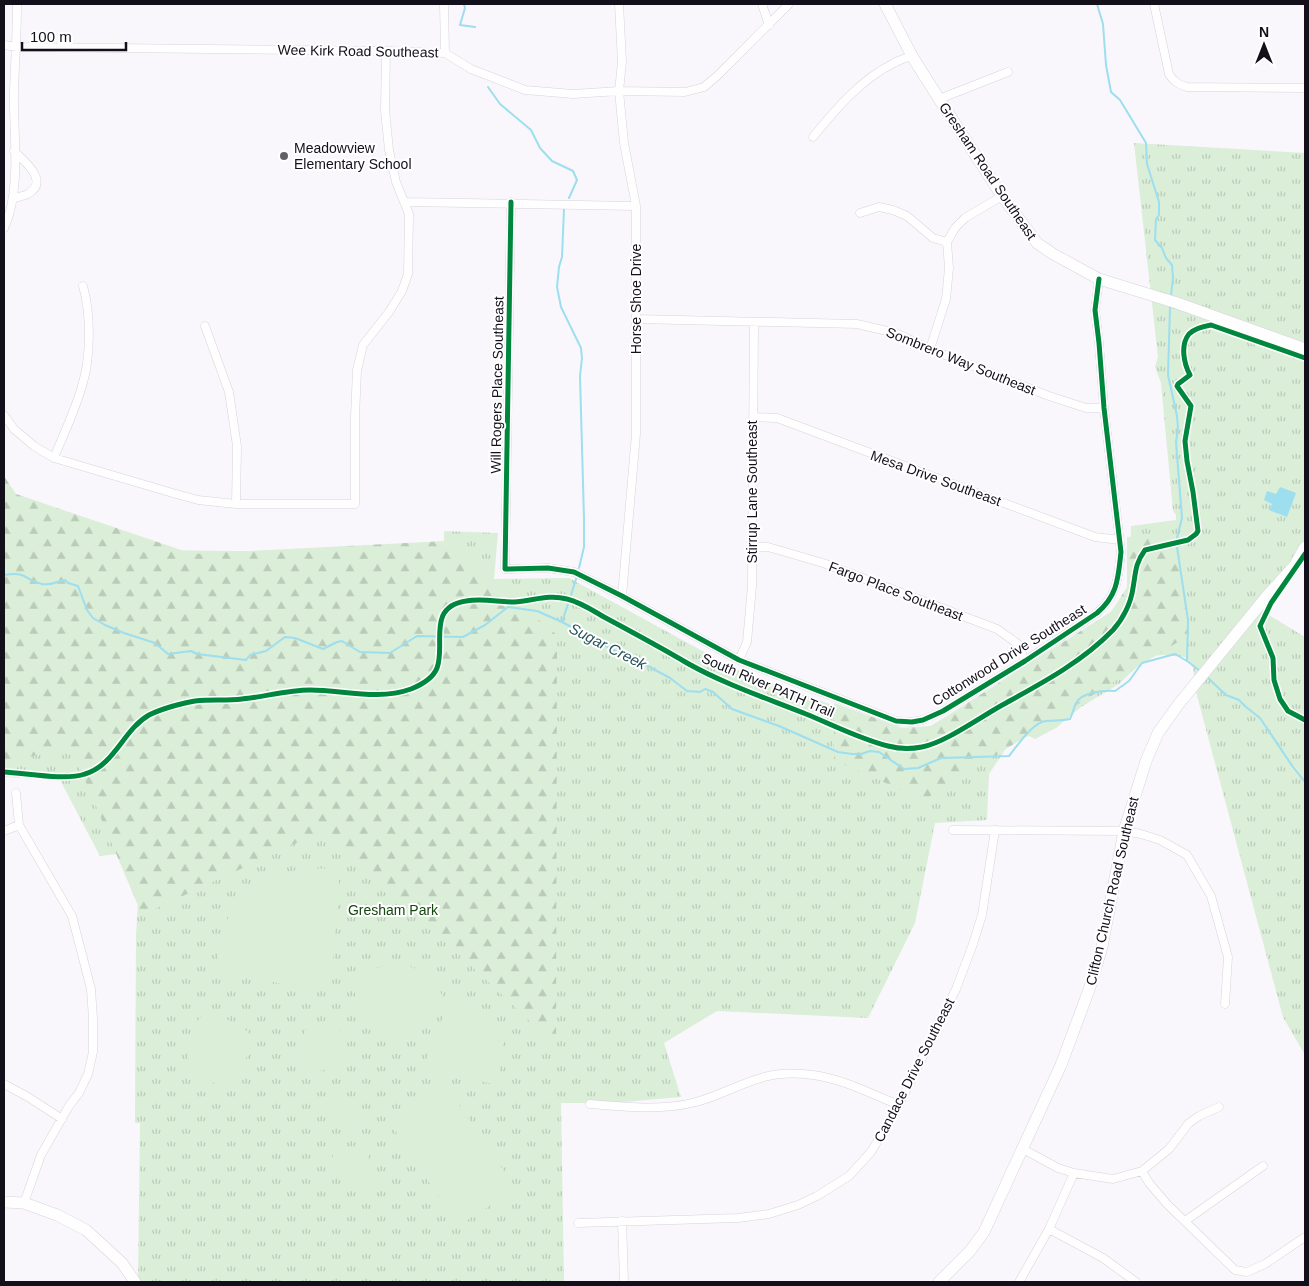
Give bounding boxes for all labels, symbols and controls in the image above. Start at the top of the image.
scale bar [22,20,126,52]
north arrow [1239,20,1289,70]
text: N [1259,24,1269,40]
text: 100 m [30,28,72,45]
street label: Wee Kirk Road Southeast [277,42,439,60]
street label: Gresham Road Southeast [936,99,1040,243]
place label: Meadowview Elementary School [294,140,412,172]
marker: Meadowview Elementary School [278,150,290,162]
street label: Horse Shoe Drive [628,244,644,354]
street label: Will Rogers Place Southeast [487,296,507,474]
street label: Sombrero Way Southeast [884,324,1038,398]
street label: Stirrup Lane Southeast [744,420,760,564]
street label: Mesa Drive Southeast [869,447,1004,509]
street label: Fargo Place Southeast [827,558,965,624]
street label: Cottonwood Drive Southeast [929,601,1089,709]
water label: Sugar Creek [567,619,651,673]
street label: South River PATH Trail [699,650,837,720]
street label: Clifton Church Road Southeast [1082,795,1142,987]
park label: Gresham Park [348,902,439,918]
street label: Candace Drive Southeast [871,995,957,1145]

